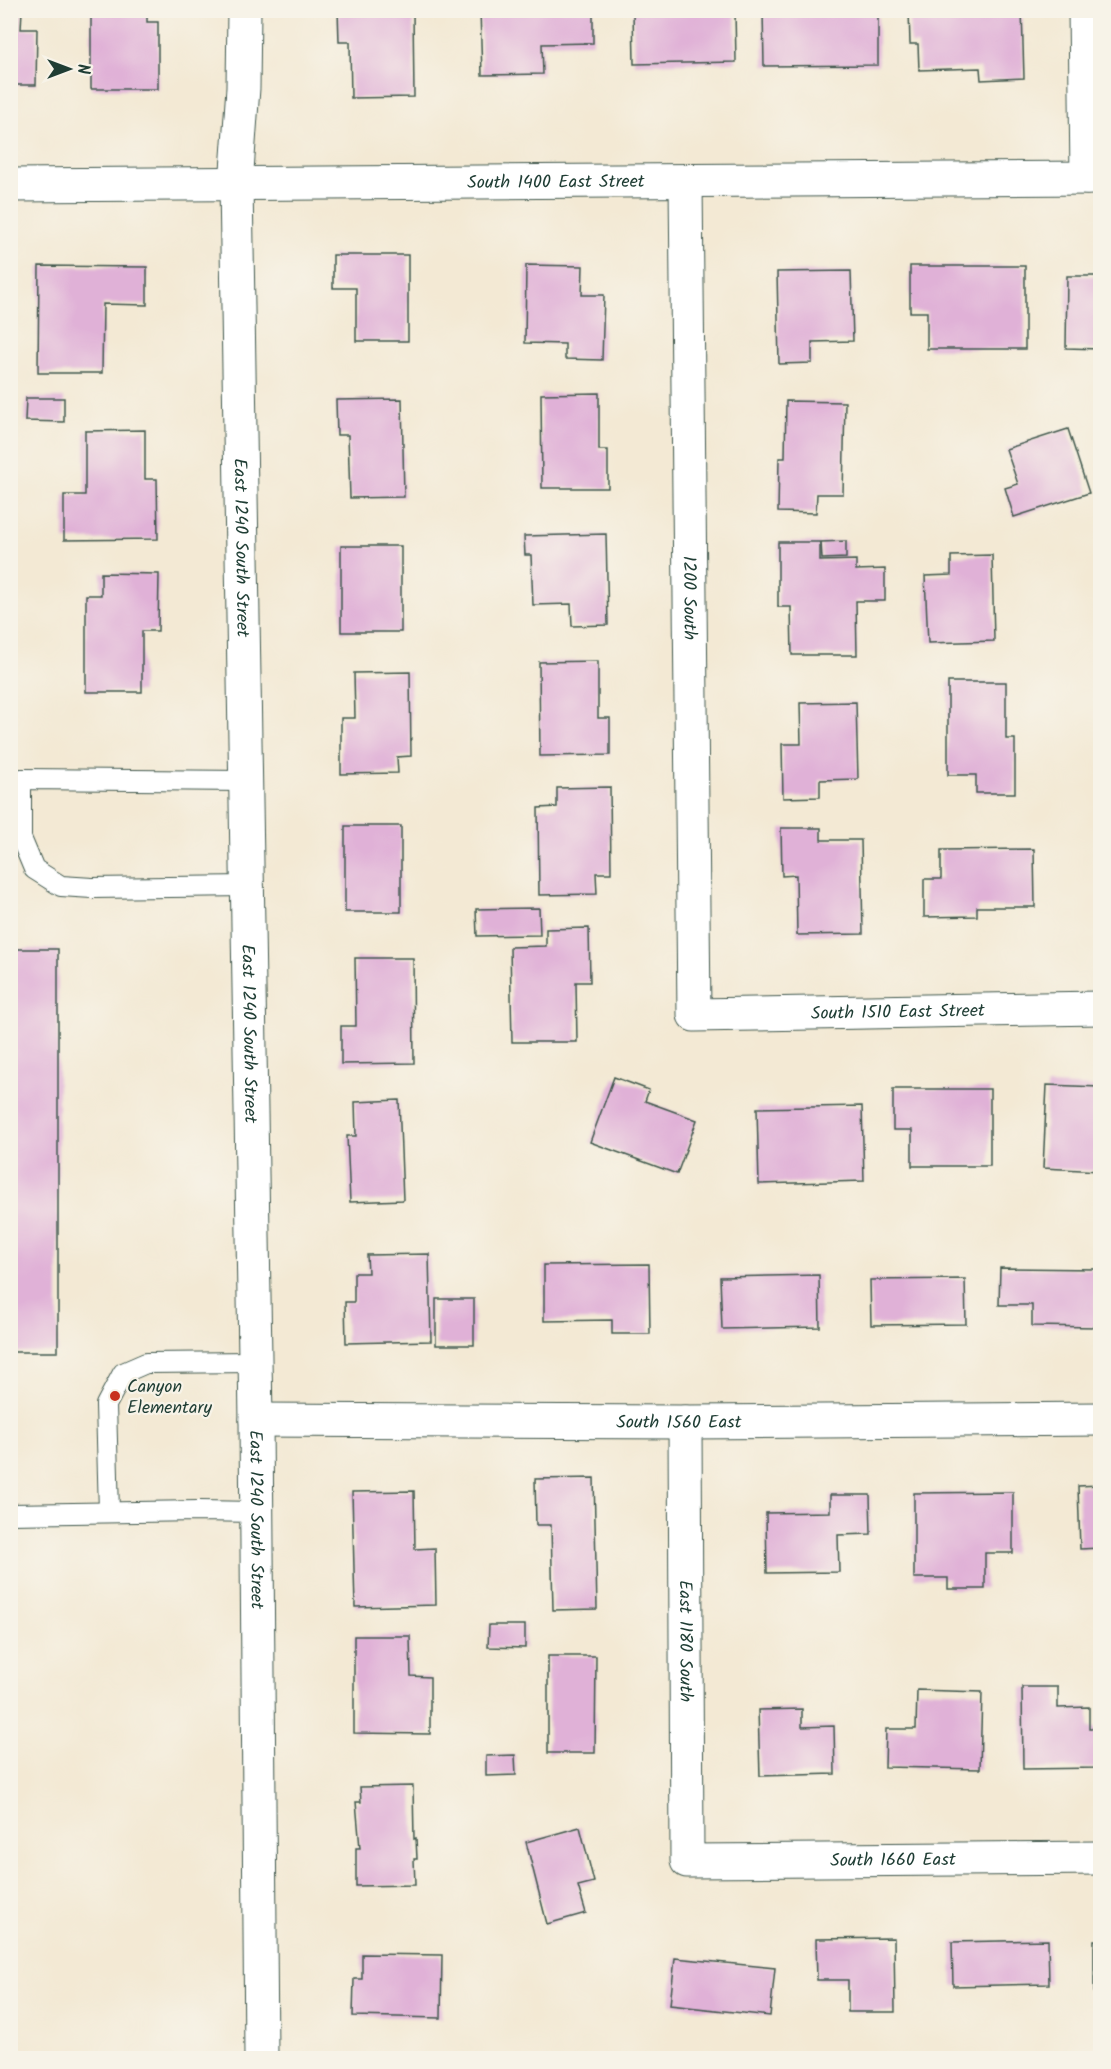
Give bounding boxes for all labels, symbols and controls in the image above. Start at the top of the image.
north arrow [39,39,99,99]
text: N [70,64,95,74]
street label: South 1400 East Street [467,168,646,198]
street label: East 1240 South Street [224,458,256,638]
street label: 1200 South [674,556,703,640]
street label: East 1240 South Street [232,944,264,1124]
street label: South 1510 East Street [811,997,986,1029]
place label: Canyon Elementary [127,1373,212,1423]
marker: Canyon Elementary [108,1389,122,1403]
street label: South 1560 East [616,1409,743,1438]
street label: East 1240 South Street [240,1430,270,1610]
street label: East 1180 South [670,1580,699,1702]
street label: South 1660 East [830,1846,957,1876]

